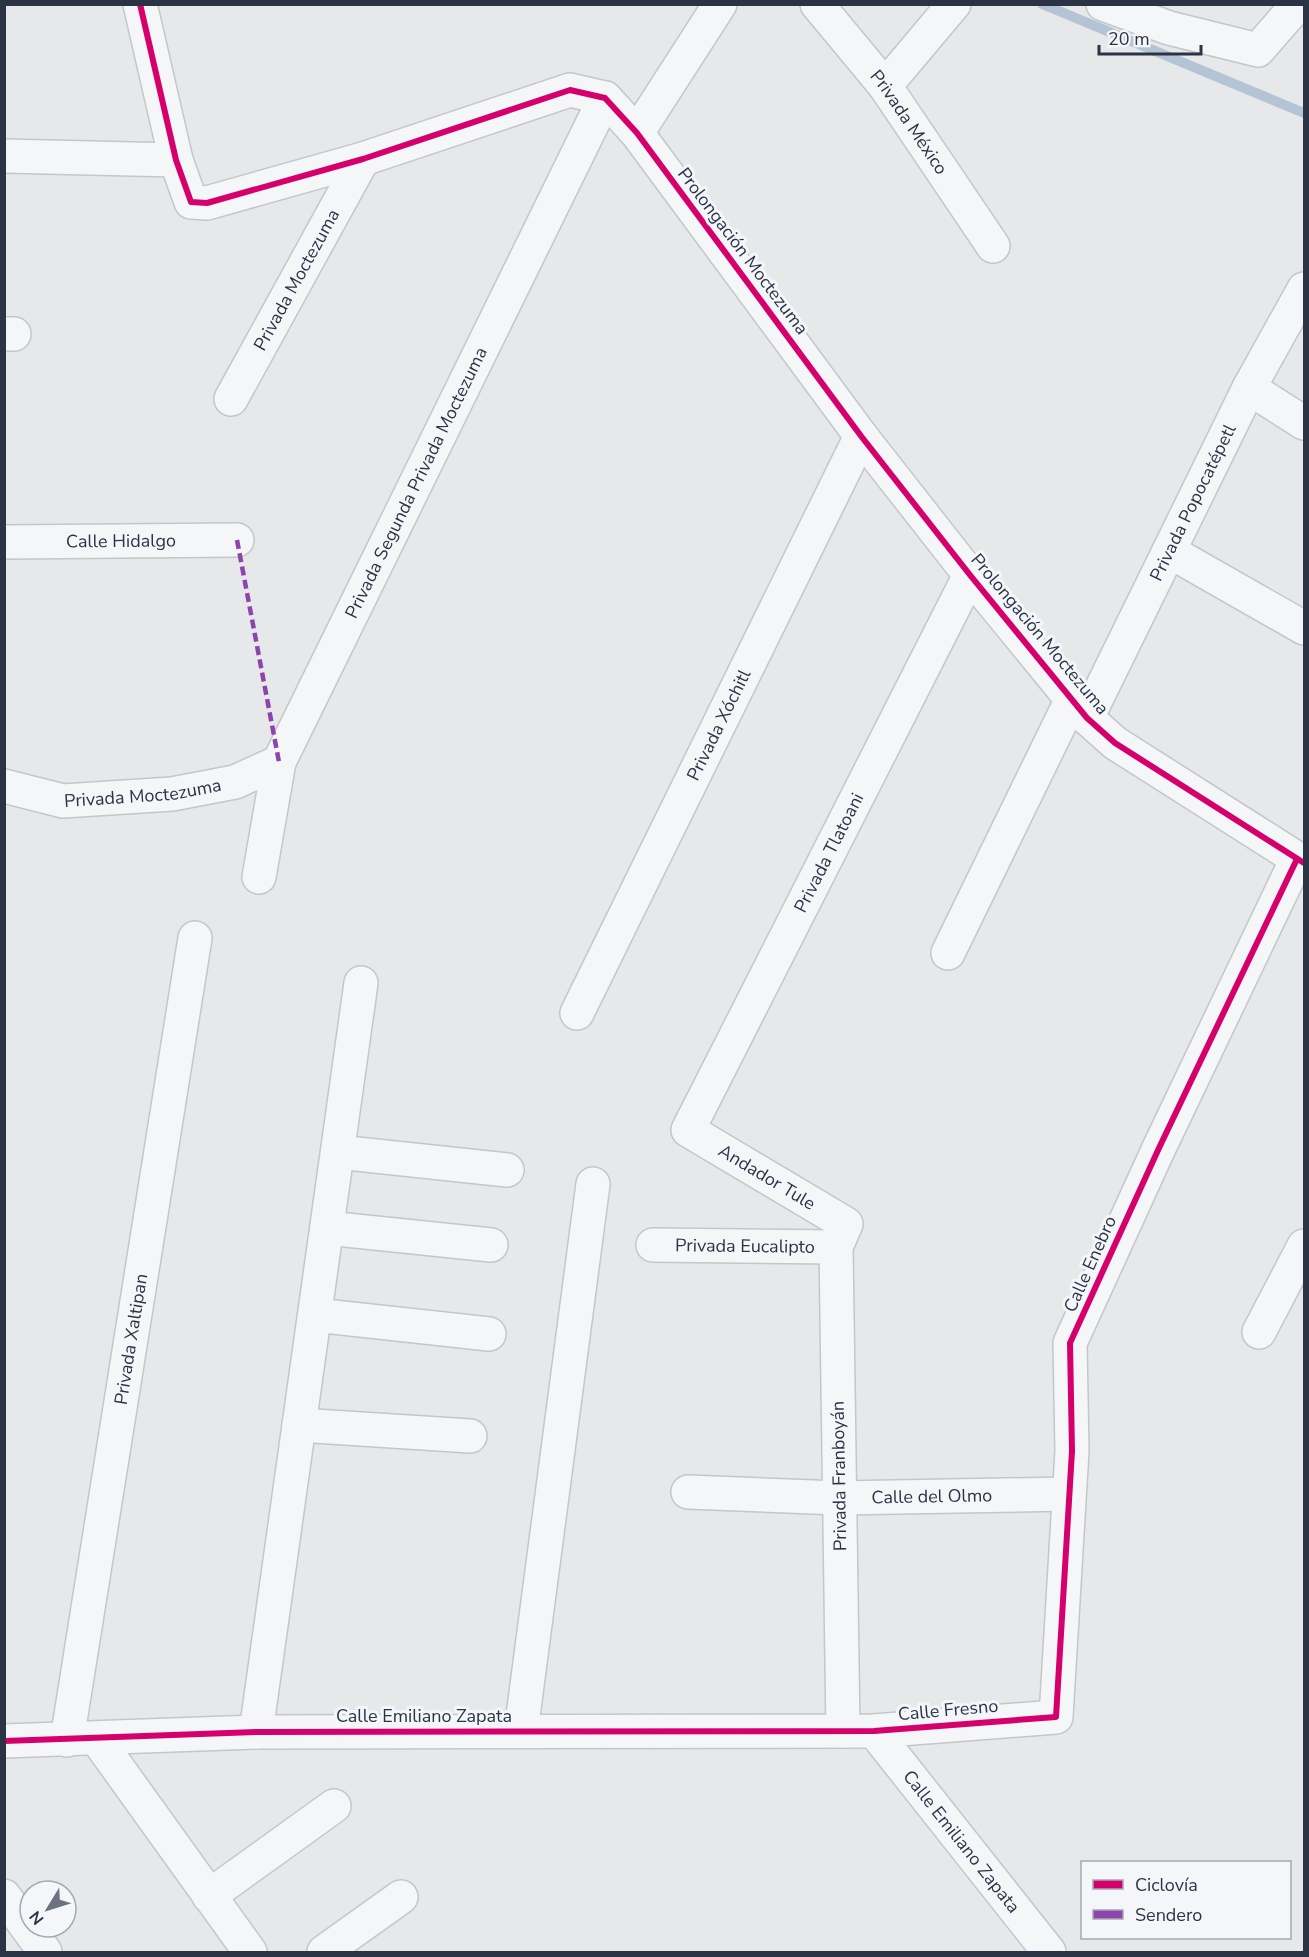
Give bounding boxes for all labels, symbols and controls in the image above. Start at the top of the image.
scale bar [1099,18,1201,56]
text: 20 m [1108,27,1150,51]
street label: Privada México [865,65,953,179]
street label: Prolongación Moctezuma [672,163,814,339]
street label: Privada Moctezuma [248,205,345,355]
street label: Privada Segunda Privada Moctezuma [339,343,493,622]
street label: Privada Popocatépetl [1144,419,1242,585]
street label: Calle Hidalgo [66,529,176,553]
street label: Prolongación Moctezuma [965,548,1115,720]
street label: Privada Xóchitl [681,665,757,785]
street label: Privada Moctezuma [63,773,223,813]
street label: Privada Tlatoani [788,789,869,917]
street label: Andador Tule [714,1139,820,1215]
street label: Calle Enebro [1058,1212,1122,1316]
street label: Privada Eucalipto [675,1233,815,1259]
street label: Privada Xaltipan [109,1272,153,1406]
street label: Privada Franboyán [826,1401,852,1551]
street label: Calle del Olmo [871,1483,992,1509]
street label: Calle Fresno [897,1694,999,1726]
street label: Calle Emiliano Zapata [336,1704,512,1728]
street label: Calle Emiliano Zapata [897,1765,1026,1918]
legend [1081,1861,1291,1939]
text: Ciclovía [1135,1873,1198,1897]
north arrow [18,1879,78,1939]
text: Sendero [1135,1903,1202,1927]
text: N [25,1906,49,1929]

